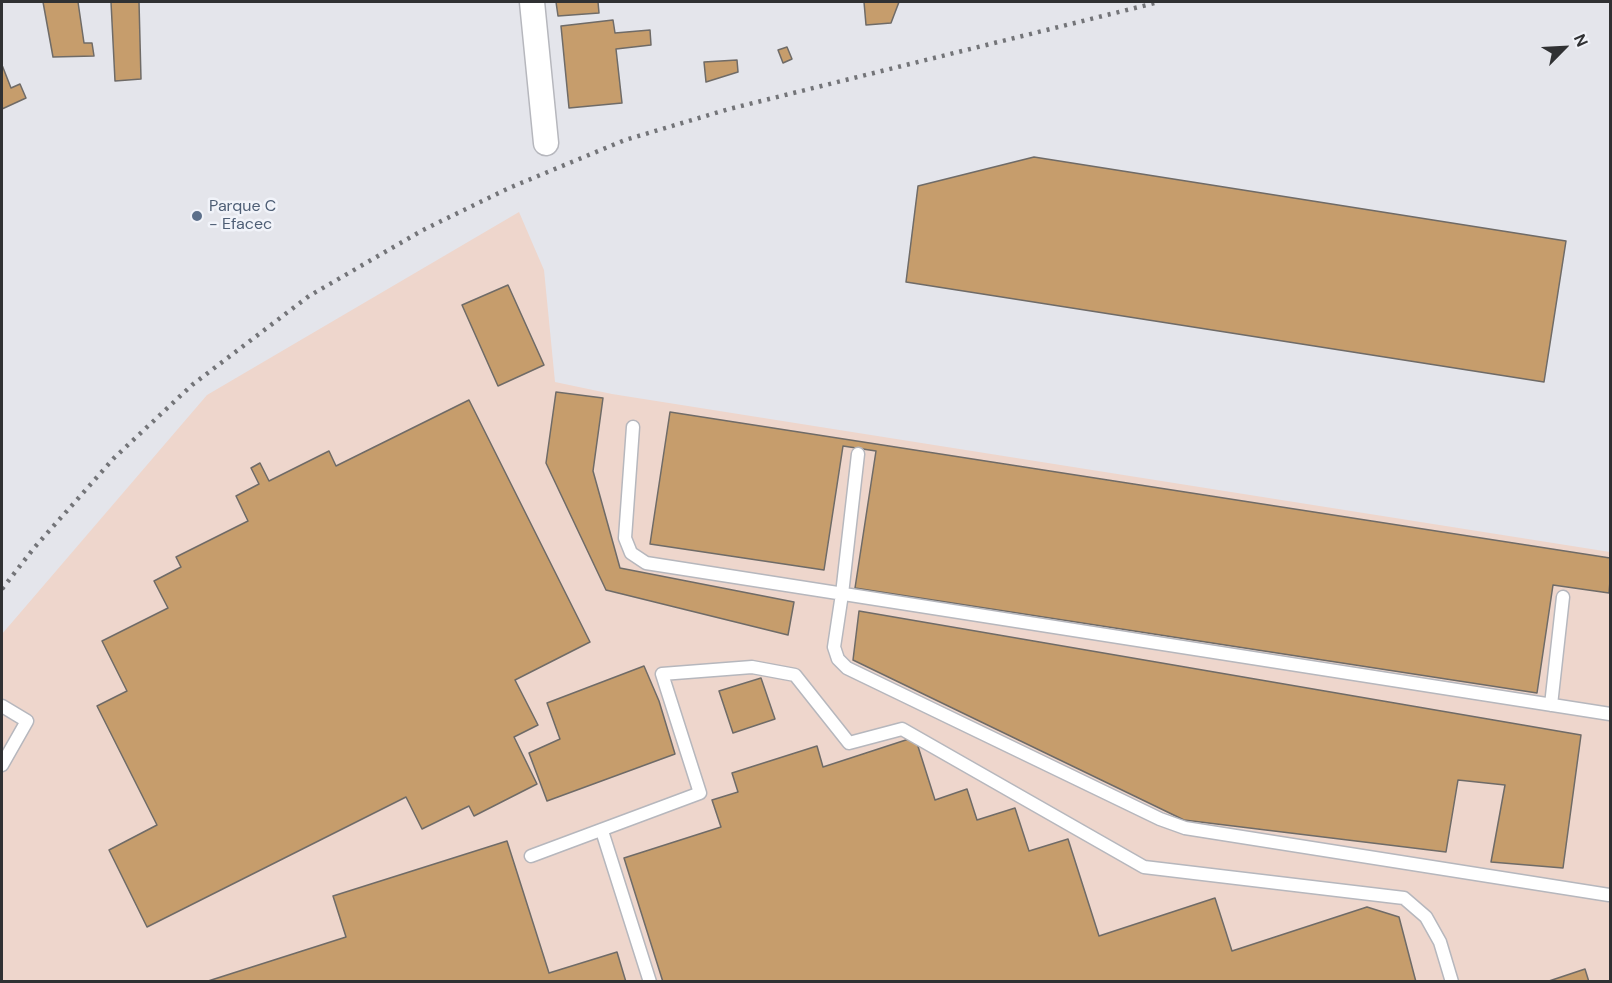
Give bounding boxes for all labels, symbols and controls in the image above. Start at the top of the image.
north arrow [1534,18,1594,78]
text: N [1569,31,1593,50]
place label: Parque C - Efacec [209,197,276,235]
marker: Parque C - Efacec [190,209,204,223]

